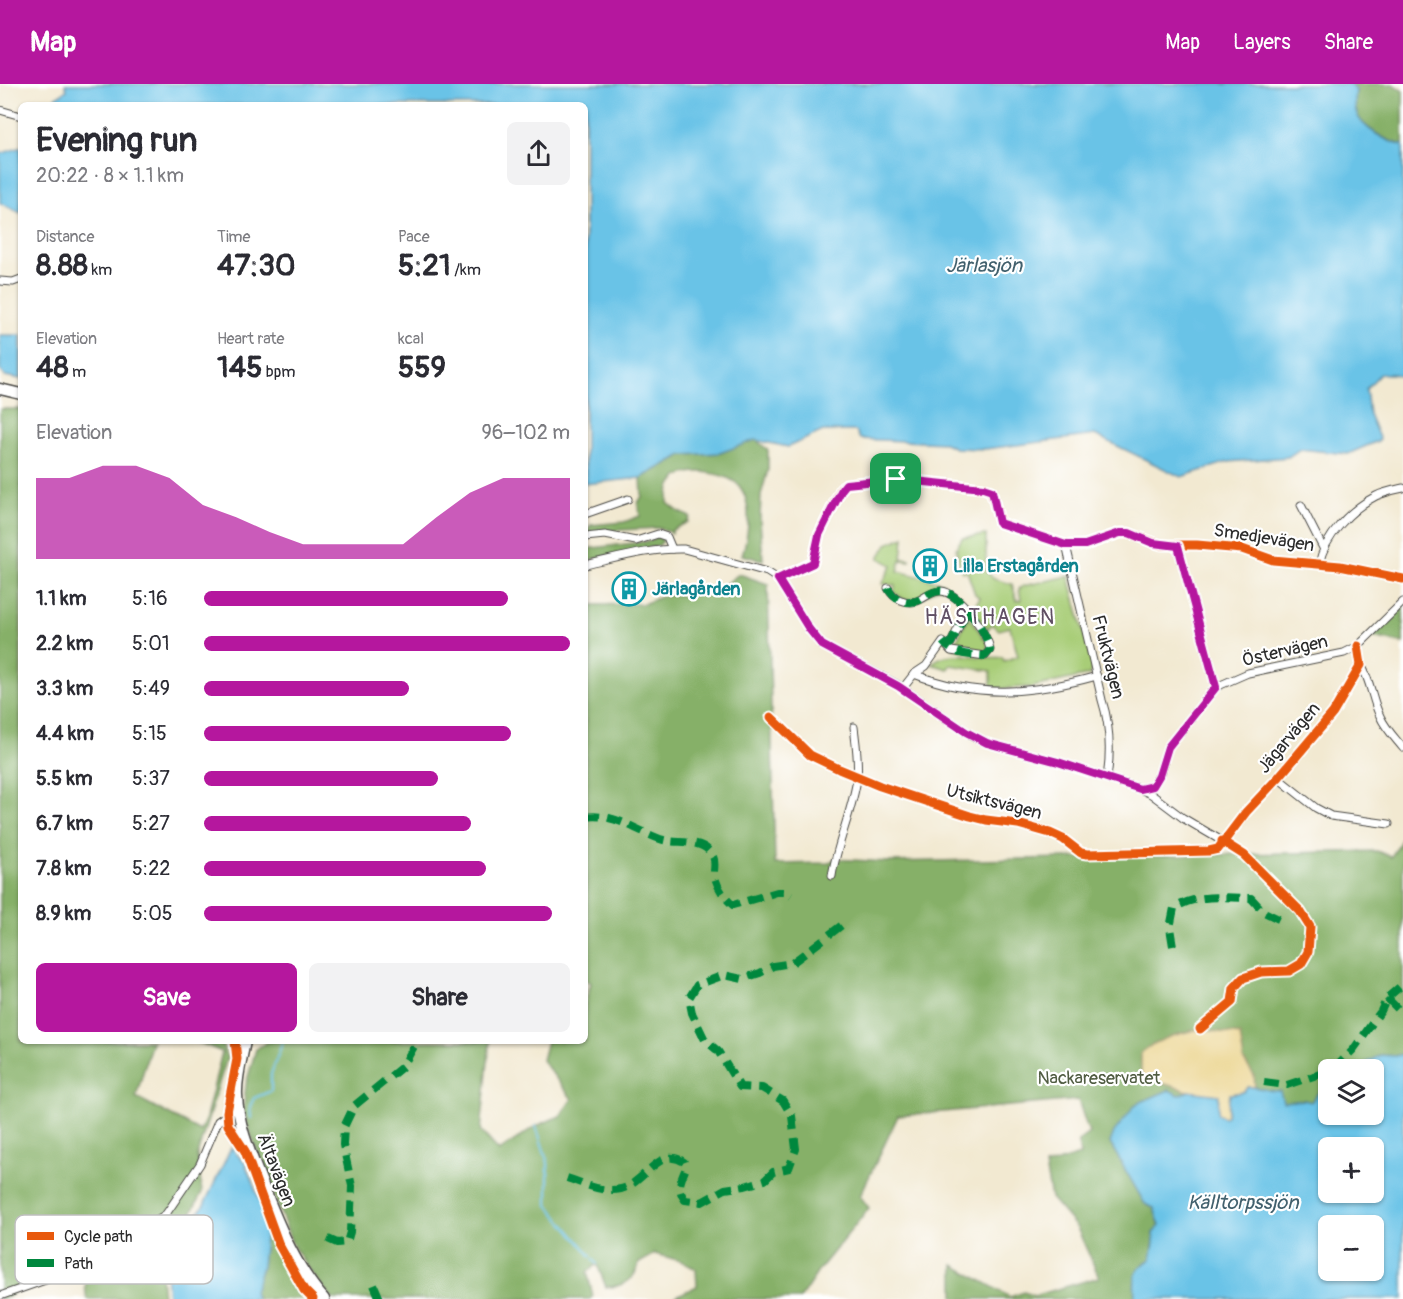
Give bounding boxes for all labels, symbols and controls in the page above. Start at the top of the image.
text: Map [30,25,76,60]
text: Map [1165,29,1200,56]
text: Layers [1233,29,1291,56]
text: Share [1324,29,1373,56]
text: Evening run [36,120,197,161]
button: share [507,122,570,185]
text: 20:22 · 8 × 1.1 km [36,163,184,188]
text: Distance [36,227,95,247]
text: Time [217,227,250,247]
text: Pace [398,227,430,247]
text: 8.88 [36,247,88,284]
text: 47:30 [217,247,296,284]
text: 5:21 [398,247,451,284]
water label: Järlasjön [946,253,1024,278]
text: km [88,260,112,280]
text: /km [451,260,481,280]
text: Elevation [36,329,97,349]
text: Heart rate [217,329,284,349]
text: kcal [398,329,424,349]
text: 48 [36,349,69,386]
text: 145 [217,349,262,386]
text: 559 [398,349,446,386]
text: m [69,362,86,382]
text: bpm [262,362,295,382]
text: Elevation [36,420,112,445]
text: 96–102 m [482,420,570,445]
pin [870,453,921,504]
icon: arrive [879,462,912,495]
street label: Smedjevägen [1212,519,1316,557]
building icon: Lilla Erstagården [912,548,948,584]
place label: Lilla Erstagården [953,555,1079,578]
building icon: Järlagården [611,571,647,607]
place label: Järlagården [652,578,740,601]
text: 1.1 km [36,586,86,611]
text: 5:16 [132,586,168,611]
district label: HÄSTHAGEN [924,604,1056,631]
street label: Fruktvägen [1086,613,1130,701]
street label: Östervägen [1240,630,1330,672]
text: 2.2 km [36,631,93,656]
text: 5:01 [132,631,170,656]
text: 3.3 km [36,676,93,701]
text: 5:49 [132,676,170,701]
street label: Jägarvägen [1253,698,1325,778]
text: 4.4 km [36,721,94,746]
text: 5:15 [132,721,167,746]
text: 5.5 km [36,766,93,791]
text: 5:37 [132,766,170,791]
street label: Utsiktsvägen [944,779,1044,825]
text: 6.7 km [36,811,93,836]
text: 5:27 [132,811,170,836]
text: 7.8 km [36,856,91,881]
text: 5:22 [132,856,171,881]
text: 8.9 km [36,901,91,926]
text: 5:05 [132,901,173,926]
button: Save [36,963,297,1032]
button: Share [309,963,570,1032]
map controls [1318,1059,1384,1281]
button: layers [1318,1059,1384,1125]
park label: Nackareservatet [1037,1067,1161,1090]
street label: Ältavägen [252,1130,300,1210]
button: + [1318,1137,1384,1203]
water label: Källtorpssjön [1187,1190,1300,1215]
legend [15,1215,213,1284]
button: − [1318,1215,1384,1281]
text: Cycle path [64,1227,132,1247]
text: Path [64,1254,93,1274]

